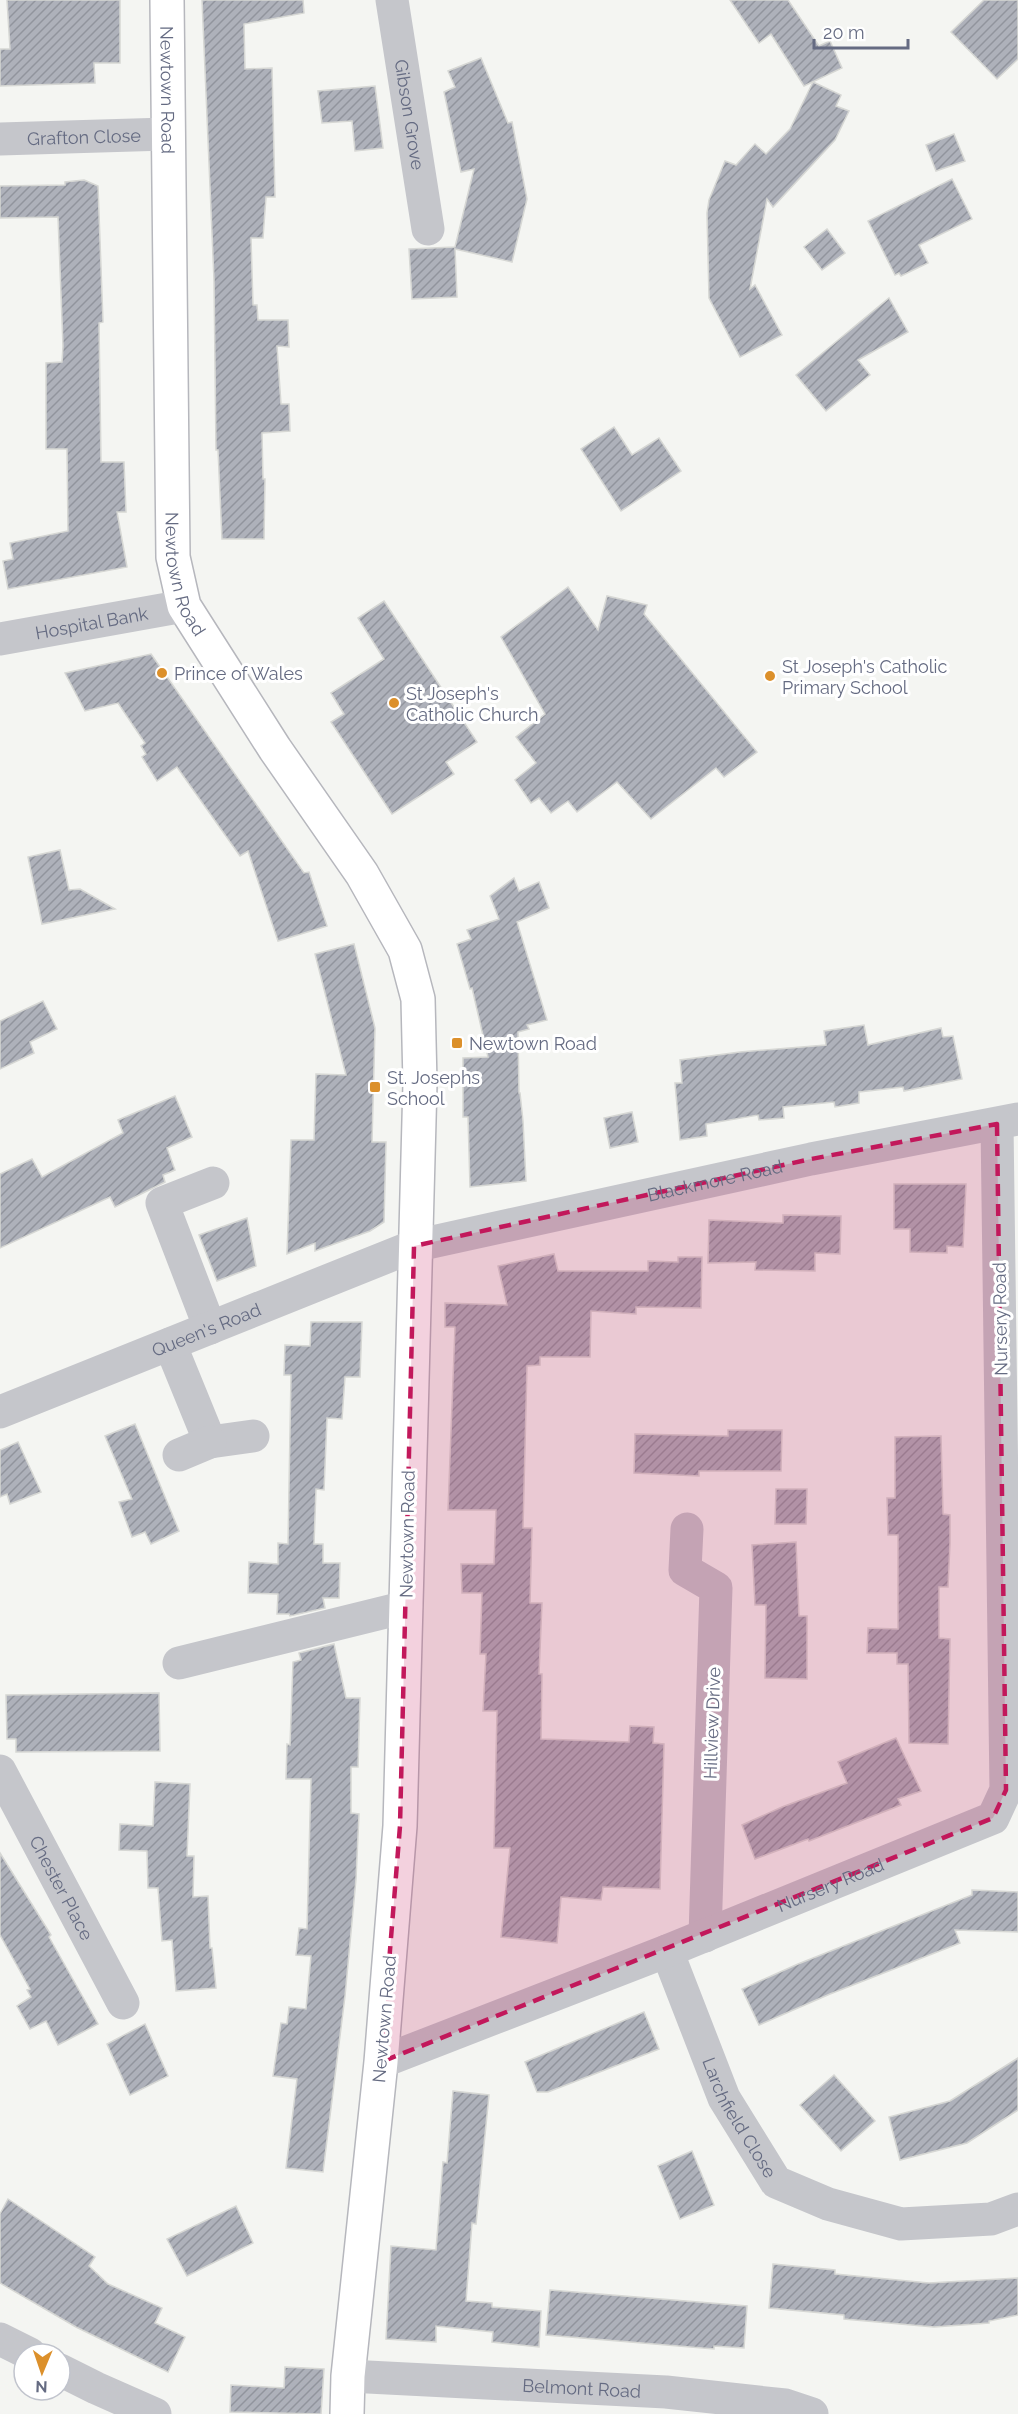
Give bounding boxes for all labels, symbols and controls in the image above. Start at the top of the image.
scale bar [814,12,908,50]
text: 20 m [823,22,865,43]
street label: Newtown Road [157,26,179,154]
street label: Gibson Grove [391,58,429,172]
street label: Grafton Close [27,124,142,149]
street label: Newtown Road [162,512,210,639]
street label: Hospital Bank [33,602,150,643]
place label: St Joseph's Catholic Primary School [782,656,948,698]
place label: Prince of Wales [174,663,303,684]
marker: Prince of Wales [155,666,169,680]
marker: St Joseph's Catholic Primary School [763,669,777,683]
place label: St Joseph's Catholic Church [406,683,539,725]
marker: St Joseph's Catholic Church [387,696,401,710]
place label: Newtown Road [469,1033,597,1054]
marker: Newtown Road [450,1036,464,1050]
place label: St. Josephs School [387,1067,480,1109]
marker: St. Josephs School [368,1080,382,1094]
street label: Blackmore Road [645,1155,784,1205]
street label: Nursery Road [989,1262,1011,1376]
street label: Queen's Road [149,1298,264,1361]
street label: Newtown Road [395,1470,419,1598]
street label: Hillview Drive [700,1666,724,1779]
street label: Chester Place [26,1832,98,1944]
street label: Nursery Road [774,1853,887,1916]
street label: Newtown Road [368,1954,400,2084]
street label: Larchfield Close [699,2054,781,2182]
north arrow [12,2342,72,2402]
street label: Belmont Road [522,2374,642,2401]
text: N [35,2377,48,2396]

